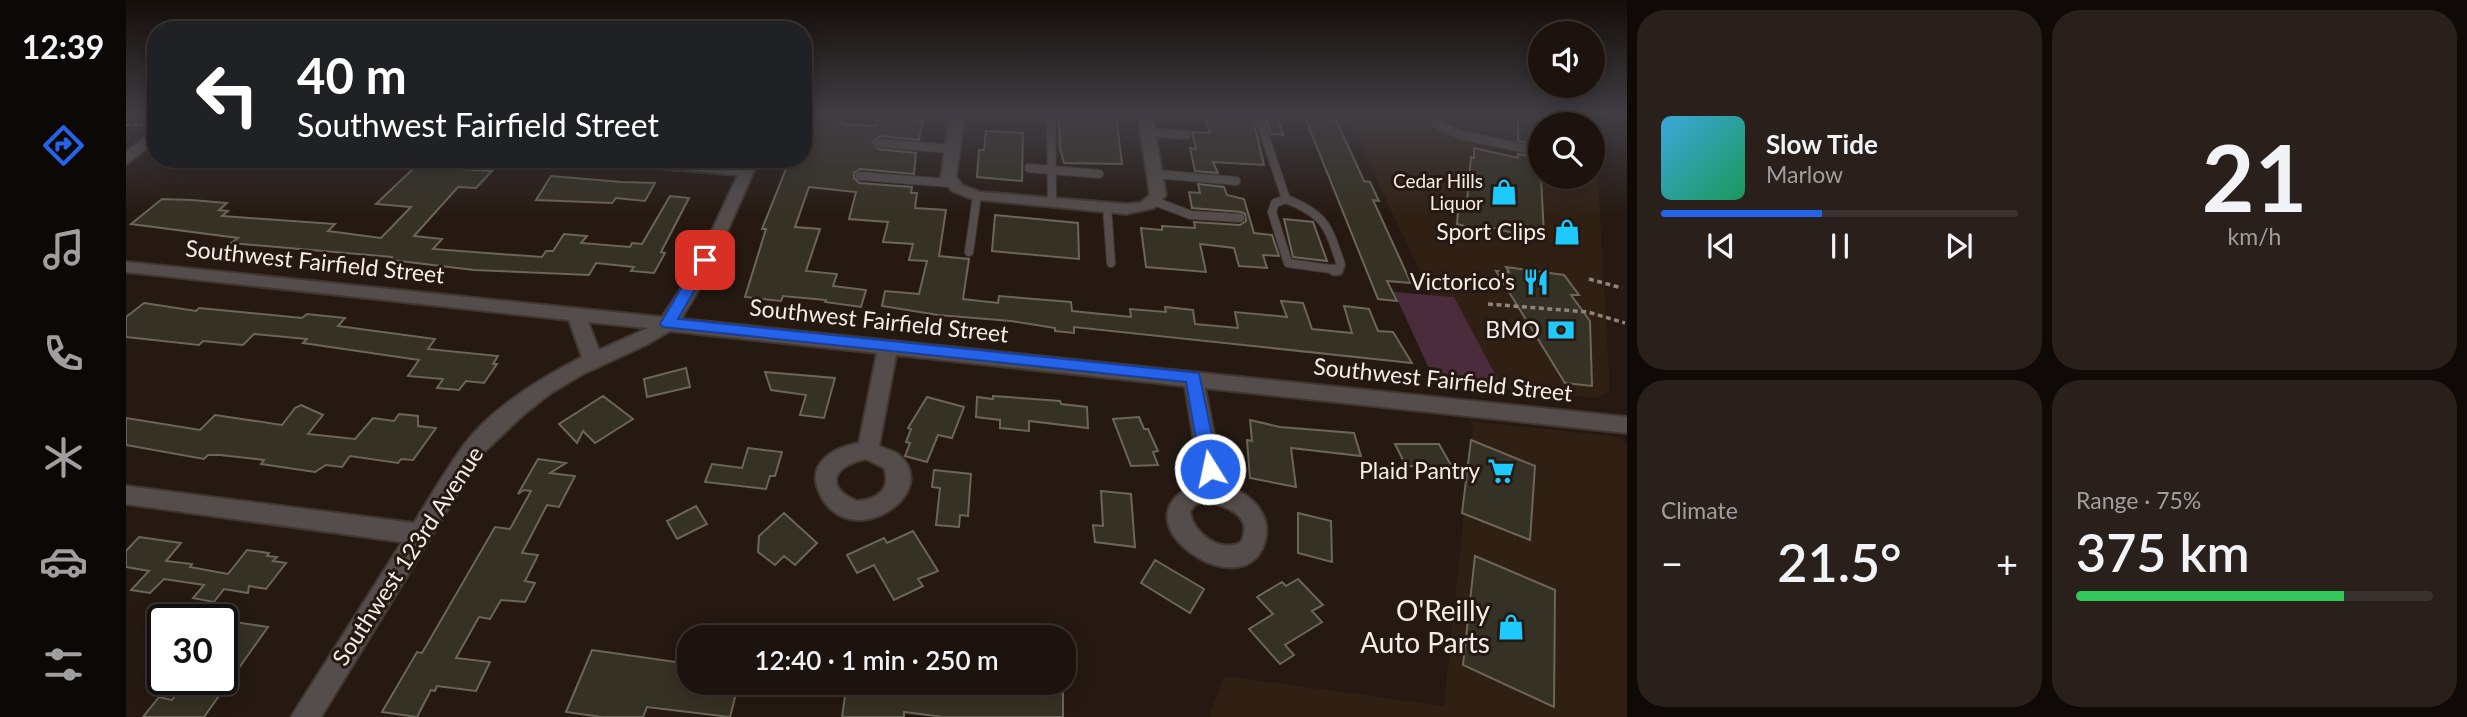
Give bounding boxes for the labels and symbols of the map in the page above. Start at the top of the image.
place label: Cedar Hills Liquor [1393,169,1483,214]
shop icon: Cedar Hills Liquor [1489,177,1519,207]
place label: Sport Clips [1436,217,1546,245]
shop icon: Sport Clips [1552,217,1582,247]
pin [675,230,735,290]
street label: Southwest Fairfield Street [184,233,447,289]
place label: Victorico's [1410,267,1515,295]
restaurant icon: Victorico's [1521,267,1551,297]
street label: Southwest Fairfield Street [748,292,1011,348]
place label: BMO [1485,315,1540,343]
bank icon: BMO [1546,315,1576,345]
street label: Southwest Fairfield Street [1312,351,1575,407]
position arrow [1173,432,1247,506]
street label: Southwest 123rd Avenue [326,441,488,670]
place label: Plaid Pantry [1359,456,1480,484]
supermarket icon: Plaid Pantry [1486,456,1516,486]
place label: O'Reilly Auto Parts [1360,593,1491,659]
speed limit sign: 30 [147,604,238,695]
shop icon: O'Reilly Auto Parts [1496,612,1526,642]

